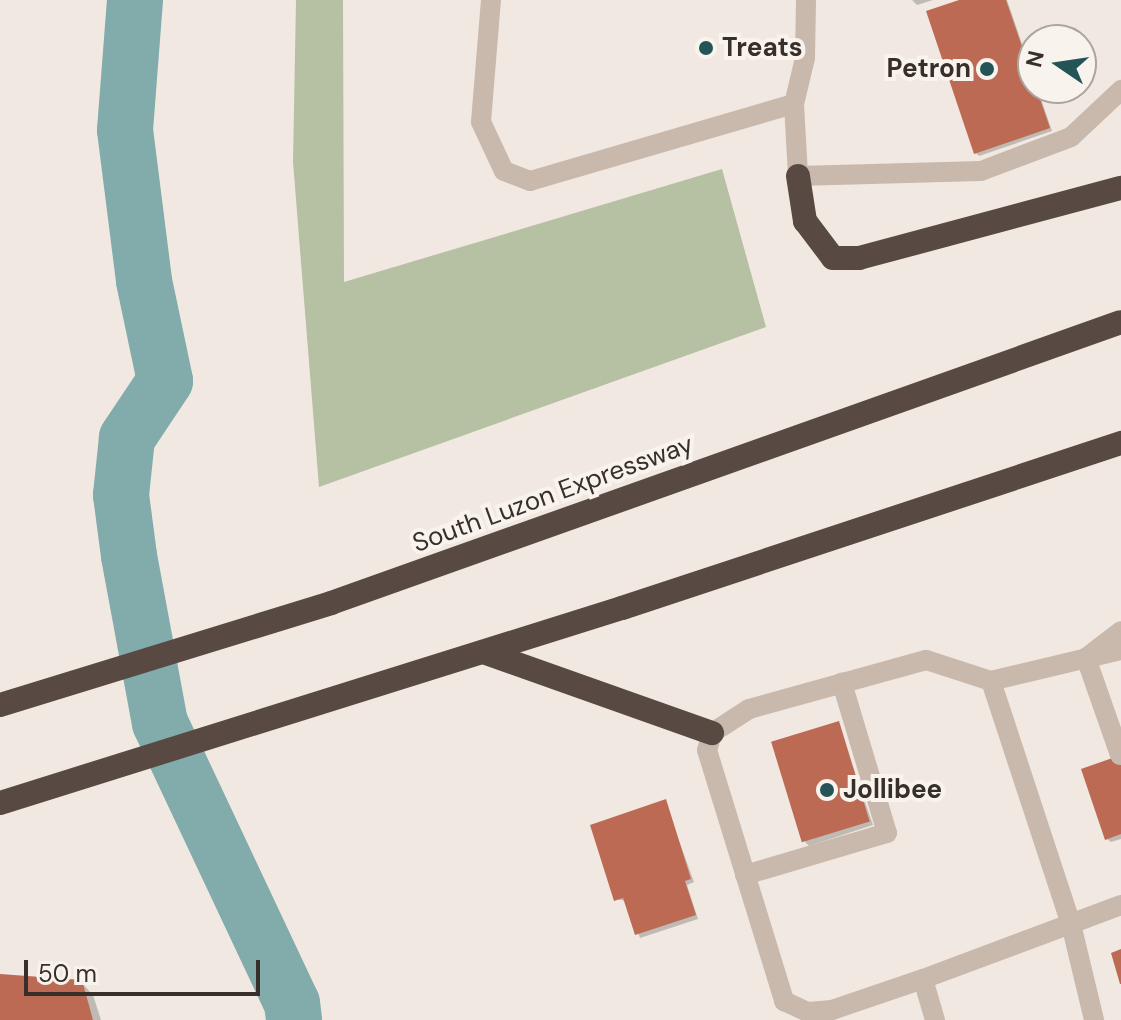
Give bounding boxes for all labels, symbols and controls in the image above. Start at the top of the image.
north arrow [1017,24,1097,104]
place label: Treats [722,32,803,64]
marker: Treats [697,39,715,57]
text: N [1019,48,1051,70]
place label: Petron [887,53,971,85]
marker: Petron [978,60,996,78]
street label: South Luzon Expressway [409,429,697,559]
place label: Jollibee [843,774,942,806]
marker: Jollibee [818,781,836,799]
scale bar [28,944,264,994]
text: 50 m [38,958,97,989]

